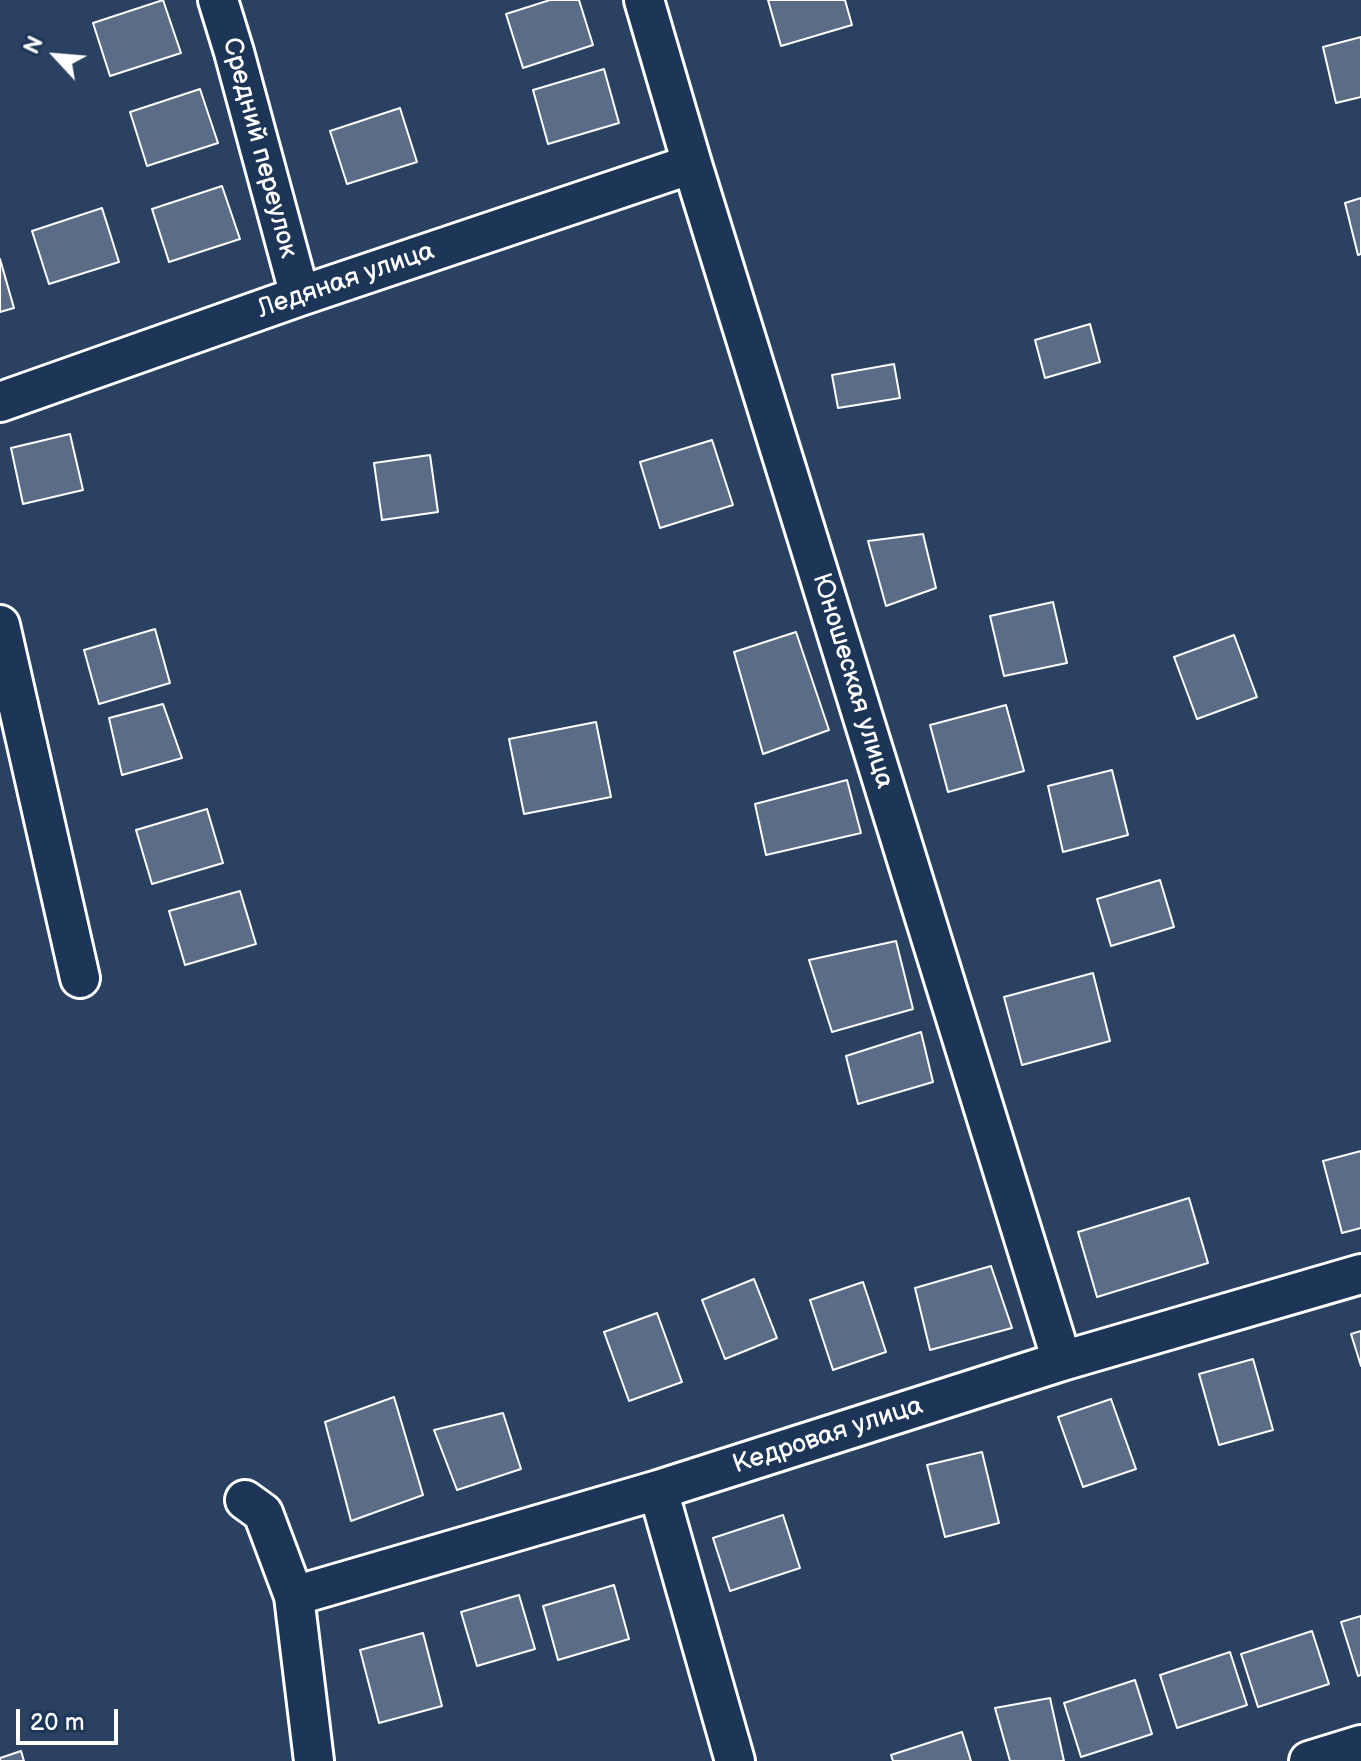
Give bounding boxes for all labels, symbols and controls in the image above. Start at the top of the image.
north arrow [16,16,96,96]
text: N [18,32,50,59]
street label: Средний переулок [215,35,303,261]
street label: Ледяная улица [254,236,438,326]
street label: Юношеская улица [804,570,900,792]
street label: Кедровая улица [729,1391,927,1481]
scale bar [20,1693,122,1743]
text: 20 m [30,1708,85,1737]

